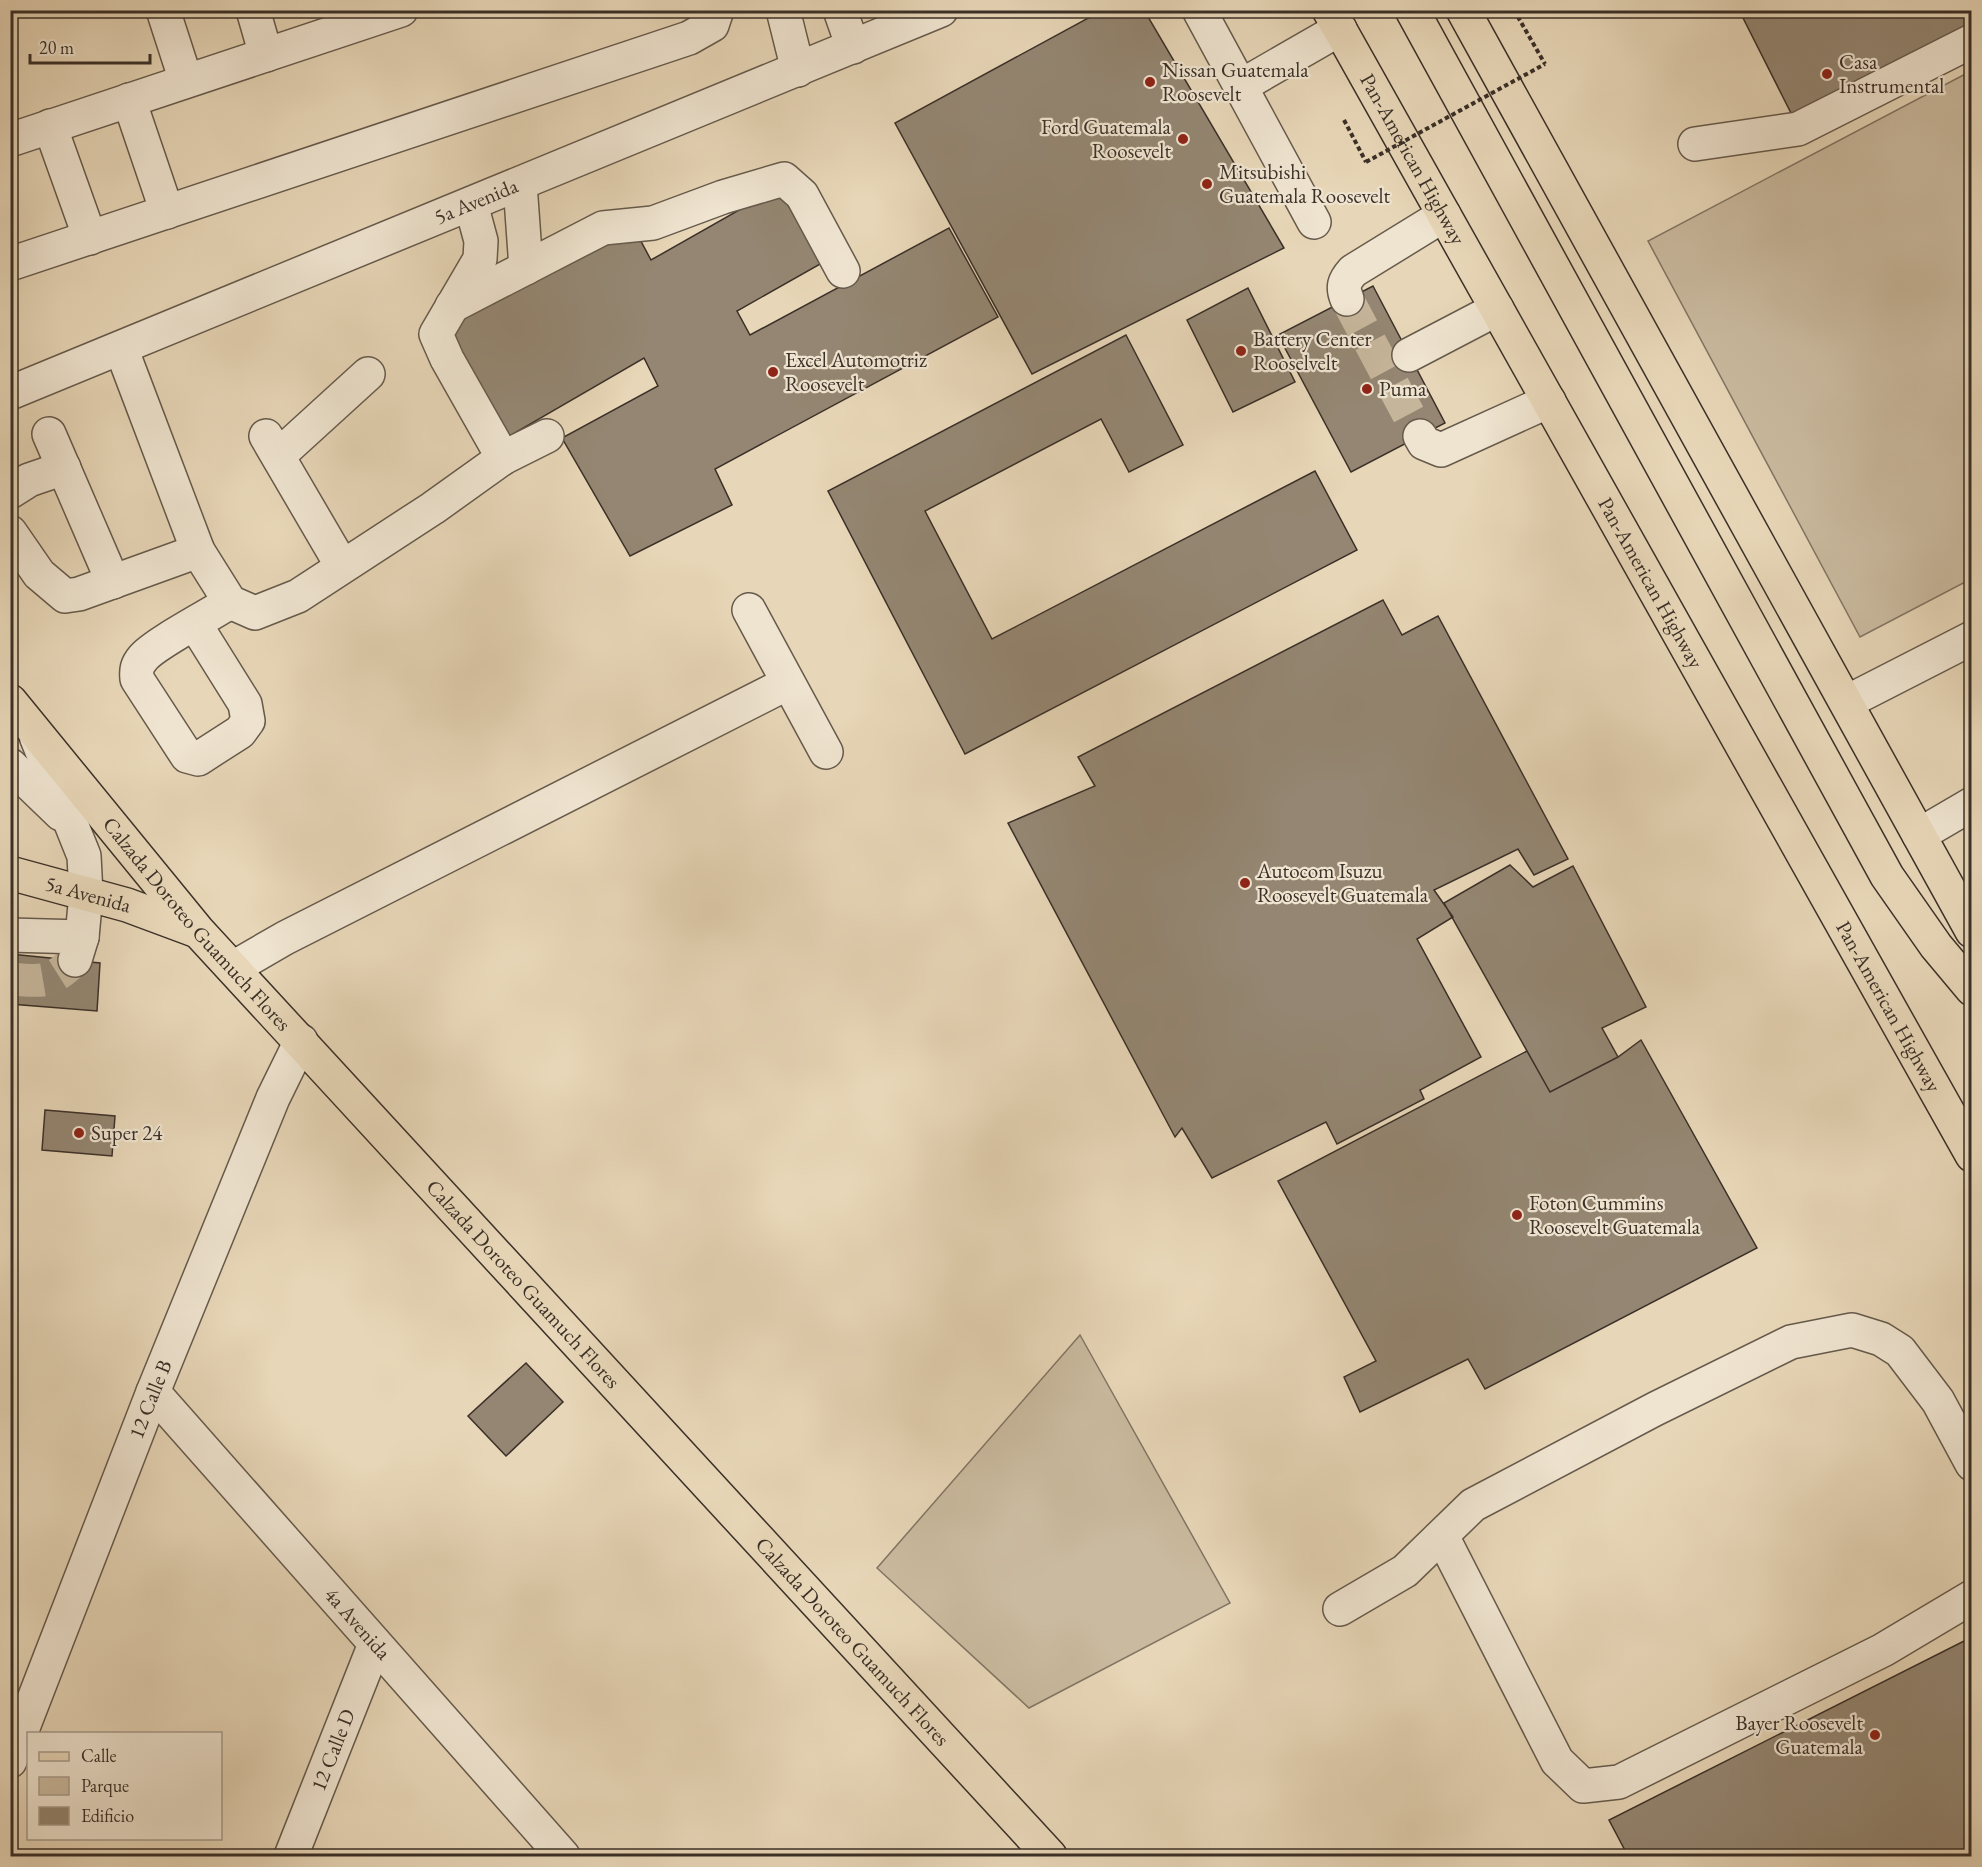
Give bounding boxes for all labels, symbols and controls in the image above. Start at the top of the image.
scale bar [30,27,150,65]
text: 20 m [39,36,74,59]
place label: Casa Instrumental [1839,48,1944,99]
place label: Nissan Guatemala Roosevelt [1162,56,1309,107]
marker: Casa Instrumental [1820,67,1834,81]
street label: Pan-American Highway [1354,69,1472,250]
marker: Nissan Guatemala Roosevelt [1143,75,1157,89]
place label: Ford Guatemala Roosevelt [1041,113,1172,164]
marker: Ford Guatemala Roosevelt [1176,132,1190,146]
place label: Mitsubishi Guatemala Roosevelt [1219,158,1391,209]
street label: 5a Avenida [430,171,522,230]
marker: Mitsubishi Guatemala Roosevelt [1200,177,1214,191]
place label: Battery Center Rooselvelt [1253,325,1371,376]
marker: Battery Center Rooselvelt [1234,344,1248,358]
place label: Excel Automotriz Roosevelt [785,346,927,397]
marker: Excel Automotriz Roosevelt [766,365,780,379]
place label: Puma [1379,375,1427,402]
marker: Puma [1360,382,1374,396]
street label: Pan-American Highway [1592,492,1710,674]
street label: Calzada Doroteo Guamuch Flores [97,811,297,1037]
place label: Autocom Isuzu Roosevelt Guatemala [1256,857,1429,908]
street label: 5a Avenida [42,869,135,919]
marker: Autocom Isuzu Roosevelt Guatemala [1238,876,1252,890]
street label: Pan-American Highway [1830,916,1948,1097]
place label: Super 24 [91,1119,163,1146]
marker: Super 24 [72,1126,86,1140]
street label: Calzada Doroteo Guamuch Flores [421,1173,627,1394]
place label: Foton Cummins Roosevelt Guatemala [1529,1189,1701,1240]
marker: Foton Cummins Roosevelt Guatemala [1510,1208,1524,1222]
street label: 12 Calle B [122,1356,178,1442]
street label: Calzada Doroteo Guamuch Flores [750,1531,956,1752]
street label: 4a Avenida [319,1581,398,1666]
street label: 12 Calle D [304,1705,361,1795]
place label: Bayer Roosevelt Guatemala [1735,1709,1864,1760]
marker: Bayer Roosevelt Guatemala [1868,1728,1882,1742]
legend [27,1732,222,1840]
text: Calle [81,1744,117,1767]
text: Parque [81,1774,129,1797]
text: Edificio [81,1804,134,1827]

